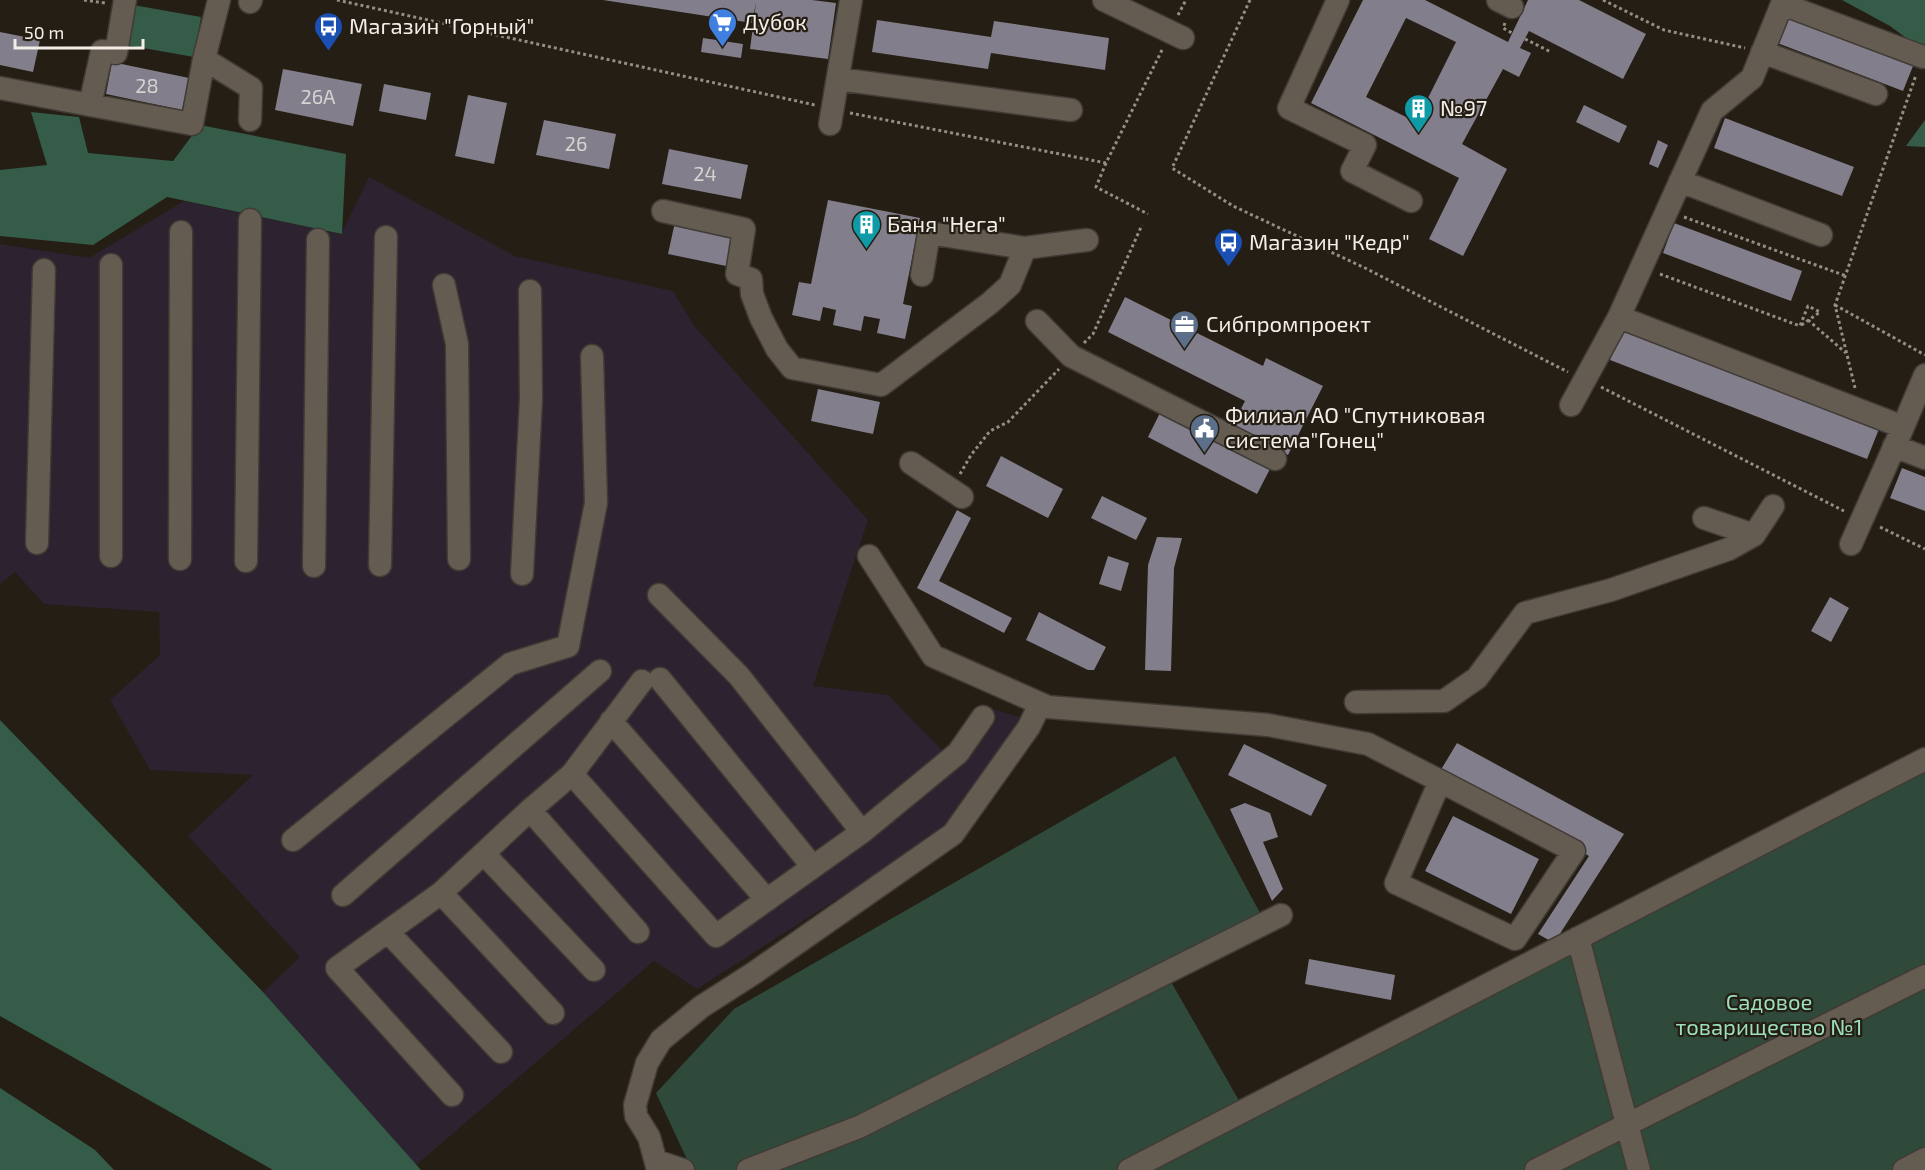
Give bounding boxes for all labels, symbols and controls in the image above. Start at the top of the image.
supermarket icon: Дубок [706,6,738,48]
place label: Дубок [743,8,807,35]
bus stop icon: Магазин "Горный" [312,10,344,52]
scale bar [15,12,142,50]
place label: Магазин "Горный" [349,12,534,38]
text: 50 m [24,21,64,43]
house number: 28 [135,73,159,97]
house number: 26А [300,84,336,108]
building icon: №97 [1403,92,1435,134]
place label: №97 [1440,94,1487,120]
house number: 26 [565,131,587,155]
house number: 24 [693,161,717,185]
building icon: Баня "Нега" [850,208,882,250]
place label: Баня "Нега" [887,210,1006,236]
bus stop icon: Магазин "Кедр" [1212,226,1244,268]
place label: Магазин "Кедр" [1249,228,1410,254]
office icon: Сибпромпроект [1169,308,1201,350]
place label: Сибпромпроект [1206,310,1371,336]
place label: Филиал АО "Спутниковая система"Гонец" [1225,401,1485,452]
public building icon: Филиал АО "Спутниковая система"Гонец" [1188,412,1220,454]
park label: Садовое товарищество №1 [1676,988,1862,1039]

